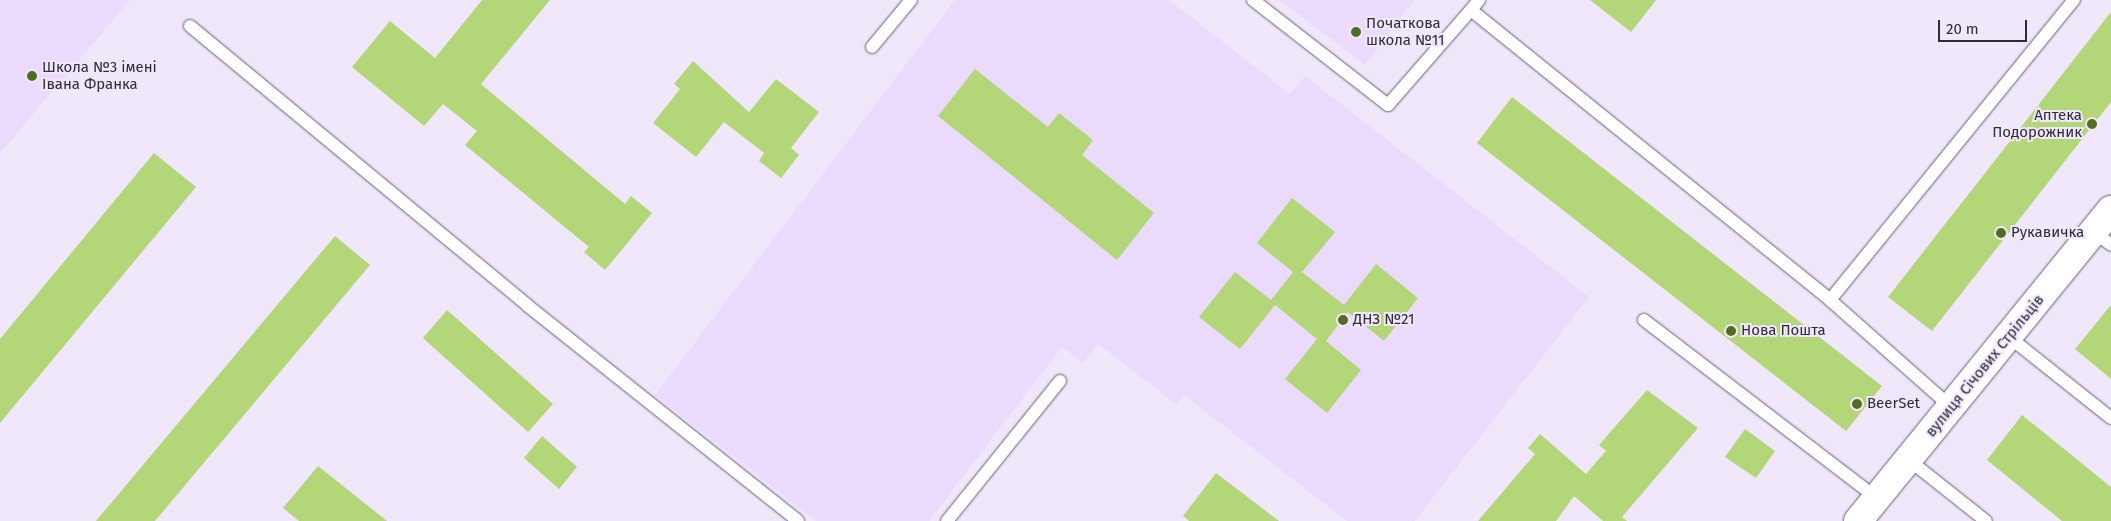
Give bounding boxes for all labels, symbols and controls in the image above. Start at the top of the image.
scale bar [1941,10,2030,42]
place label: Початкова школа №11 [1366,14,1445,49]
text: 20 m [1946,20,1979,38]
marker: Початкова школа №11 [1350,26,1362,38]
place label: Школа №3 імені Івана Франка [42,58,157,93]
marker: Школа №3 імені Івана Франка [26,70,38,82]
place label: Аптека Подорожник [1992,106,2082,141]
marker: Аптека Подорожник [2086,118,2098,130]
place label: Рукавичка [2011,224,2084,242]
marker: Рукавичка [1995,227,2007,239]
street label: вулиця Січових Стрільців [1922,291,2048,441]
place label: ДНЗ №21 [1353,311,1415,329]
marker: ДНЗ №21 [1337,314,1349,326]
place label: Нова Пошта [1741,322,1826,340]
marker: Нова Пошта [1725,325,1737,337]
place label: BeerSet [1867,395,1920,413]
marker: BeerSet [1851,398,1863,410]

